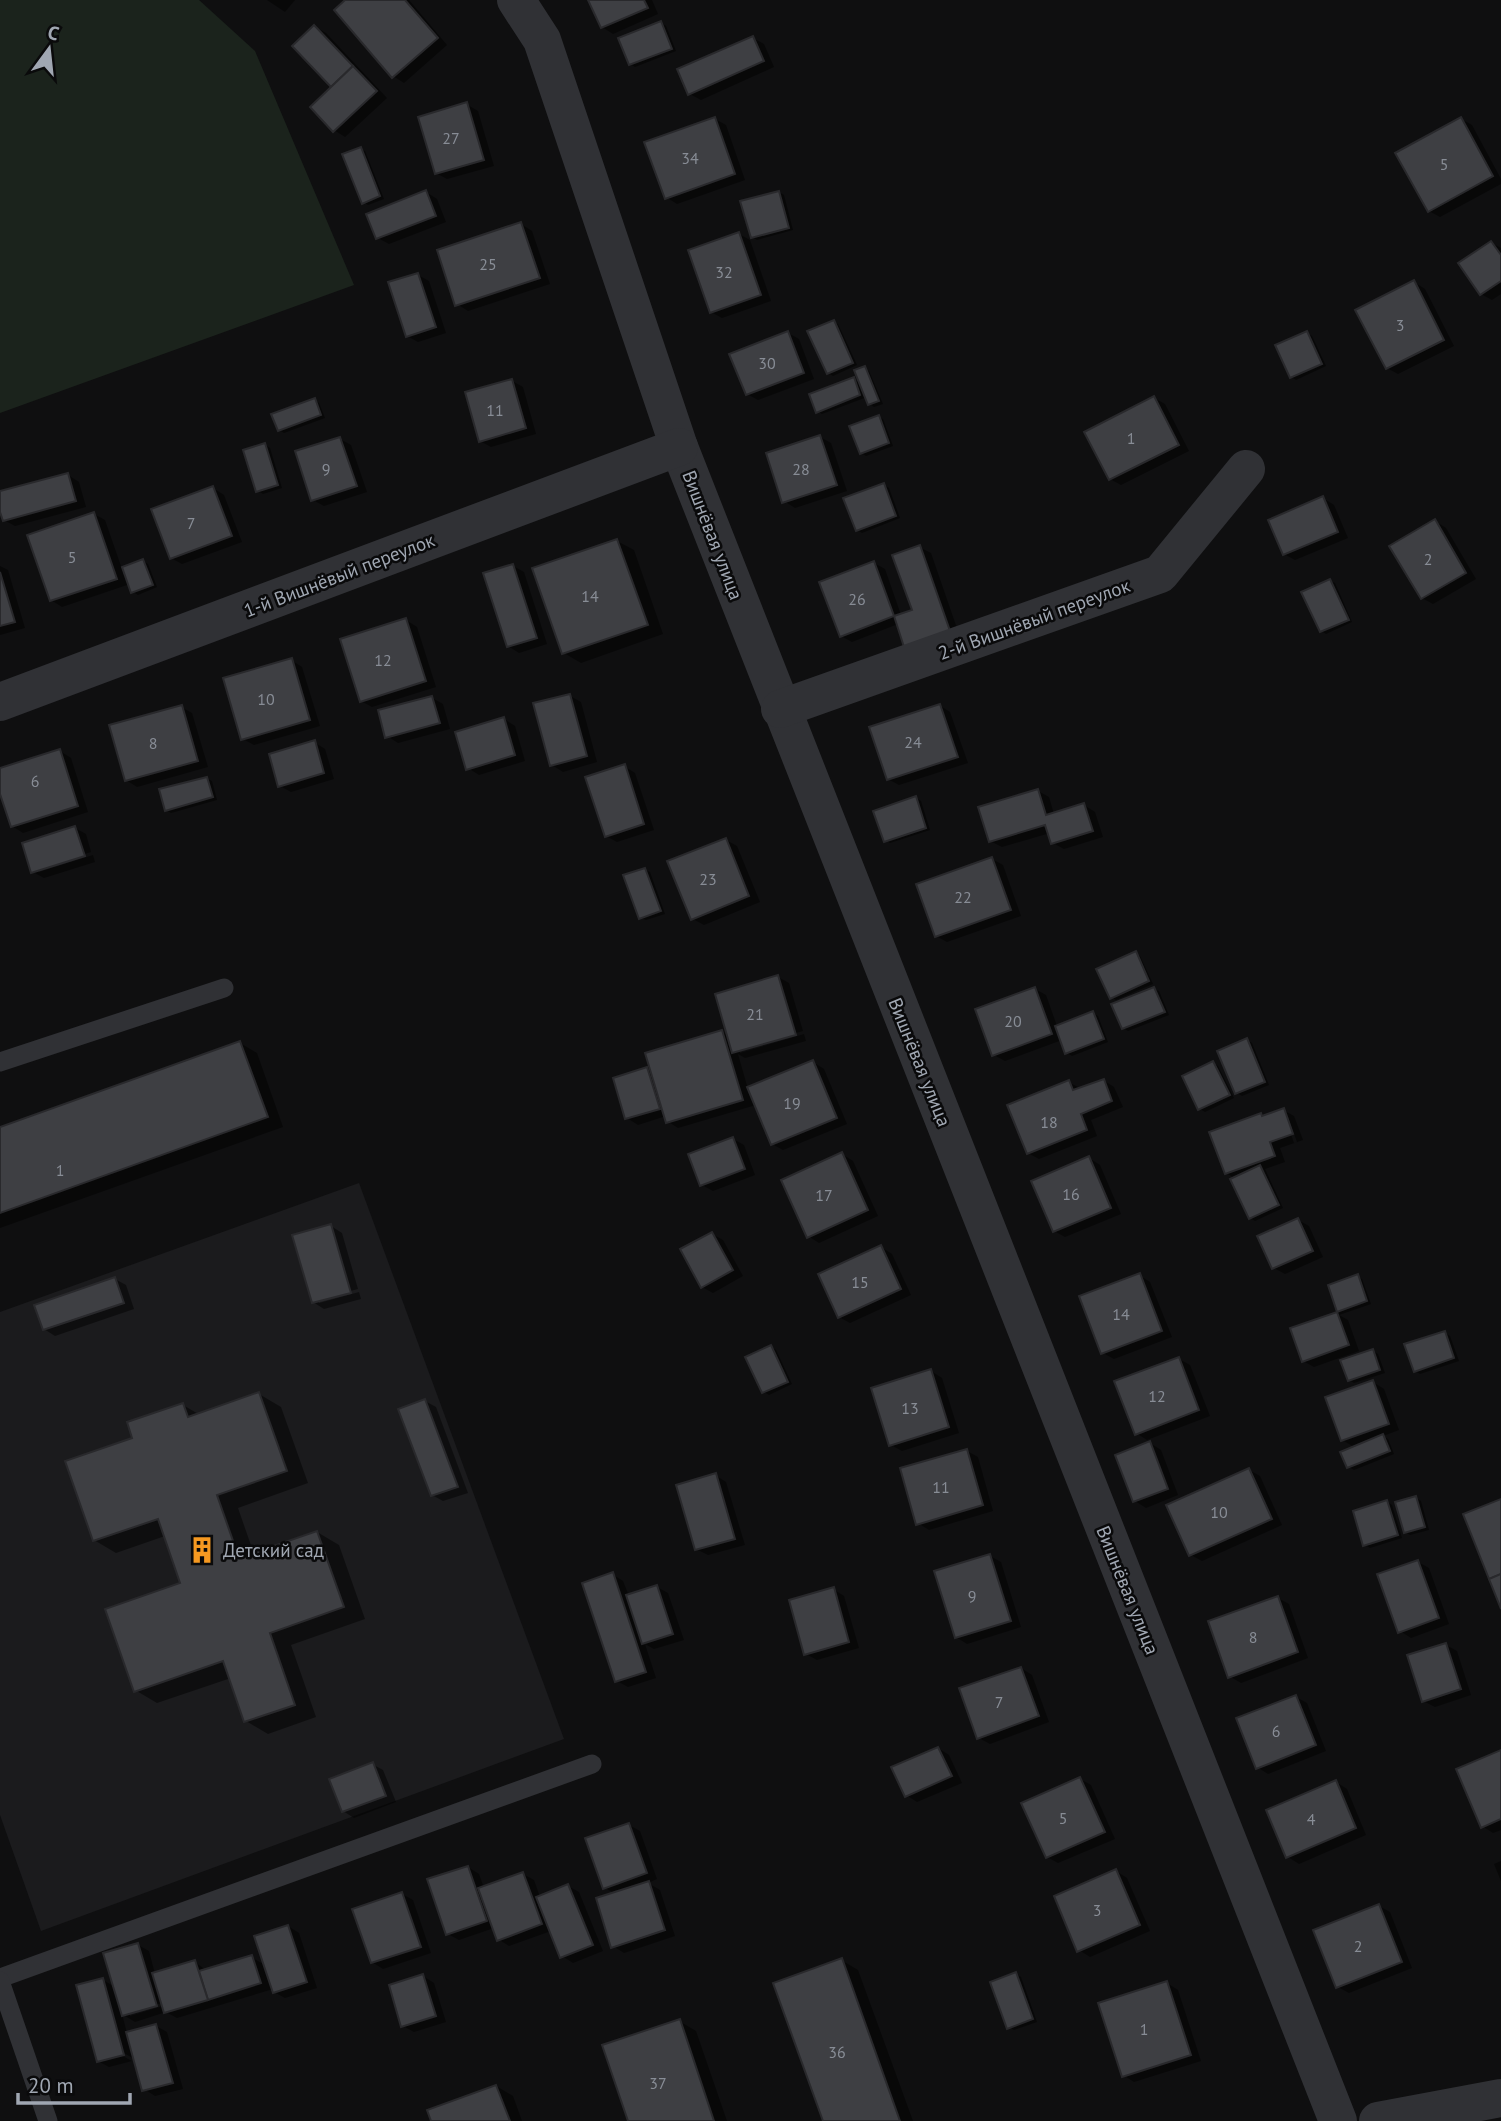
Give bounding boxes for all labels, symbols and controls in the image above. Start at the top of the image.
north arrow [14,14,84,84]
text: С [45,20,62,46]
house number: 27 [442,128,460,148]
house number: 34 [681,148,699,168]
house number: 5 [1440,154,1448,174]
house number: 25 [479,254,497,274]
house number: 32 [715,262,733,282]
house number: 3 [1396,315,1404,335]
house number: 30 [758,353,776,373]
house number: 11 [486,400,504,420]
house number: 1 [1127,428,1135,448]
house number: 9 [322,459,330,479]
house number: 28 [792,459,810,479]
street label: Вишнёвая улица [677,467,749,603]
house number: 7 [187,513,195,533]
street label: 1-й Вишнёвый переулок [240,528,438,622]
house number: 5 [68,547,76,567]
house number: 2 [1424,549,1432,569]
street label: 2-й Вишнёвый переулок [935,573,1133,665]
house number: 14 [581,586,599,606]
house number: 26 [848,589,866,609]
house number: 12 [374,650,392,670]
house number: 10 [257,689,275,709]
house number: 24 [904,732,922,752]
house number: 8 [149,733,157,753]
house number: 6 [31,771,39,791]
house number: 23 [699,869,717,889]
house number: 22 [954,887,972,907]
street label: Вишнёвая улица [883,994,957,1130]
house number: 21 [746,1004,764,1024]
house number: 20 [1004,1011,1022,1031]
house number: 19 [783,1093,801,1113]
house number: 18 [1040,1112,1058,1132]
house number: 1 [56,1160,64,1180]
house number: 16 [1062,1184,1080,1204]
house number: 17 [815,1185,833,1205]
house number: 15 [851,1272,869,1292]
house number: 14 [1112,1304,1130,1324]
house number: 12 [1148,1386,1166,1406]
house number: 13 [901,1398,919,1418]
house number: 11 [932,1477,950,1497]
house number: 10 [1210,1502,1228,1522]
street label: Вишнёвая улица [1091,1522,1165,1658]
building icon: Детский сад [187,1535,217,1565]
place label: Детский сад [223,1538,324,1562]
house number: 9 [968,1586,976,1606]
house number: 8 [1249,1627,1257,1647]
house number: 7 [995,1692,1003,1712]
house number: 6 [1272,1721,1280,1741]
house number: 5 [1059,1808,1067,1828]
house number: 4 [1307,1809,1316,1829]
house number: 3 [1093,1900,1101,1920]
house number: 2 [1354,1936,1362,1956]
house number: 1 [1140,2019,1148,2039]
house number: 36 [828,2042,846,2062]
scale bar [18,2062,130,2106]
text: 20 m [28,2072,74,2099]
house number: 37 [649,2073,667,2093]

